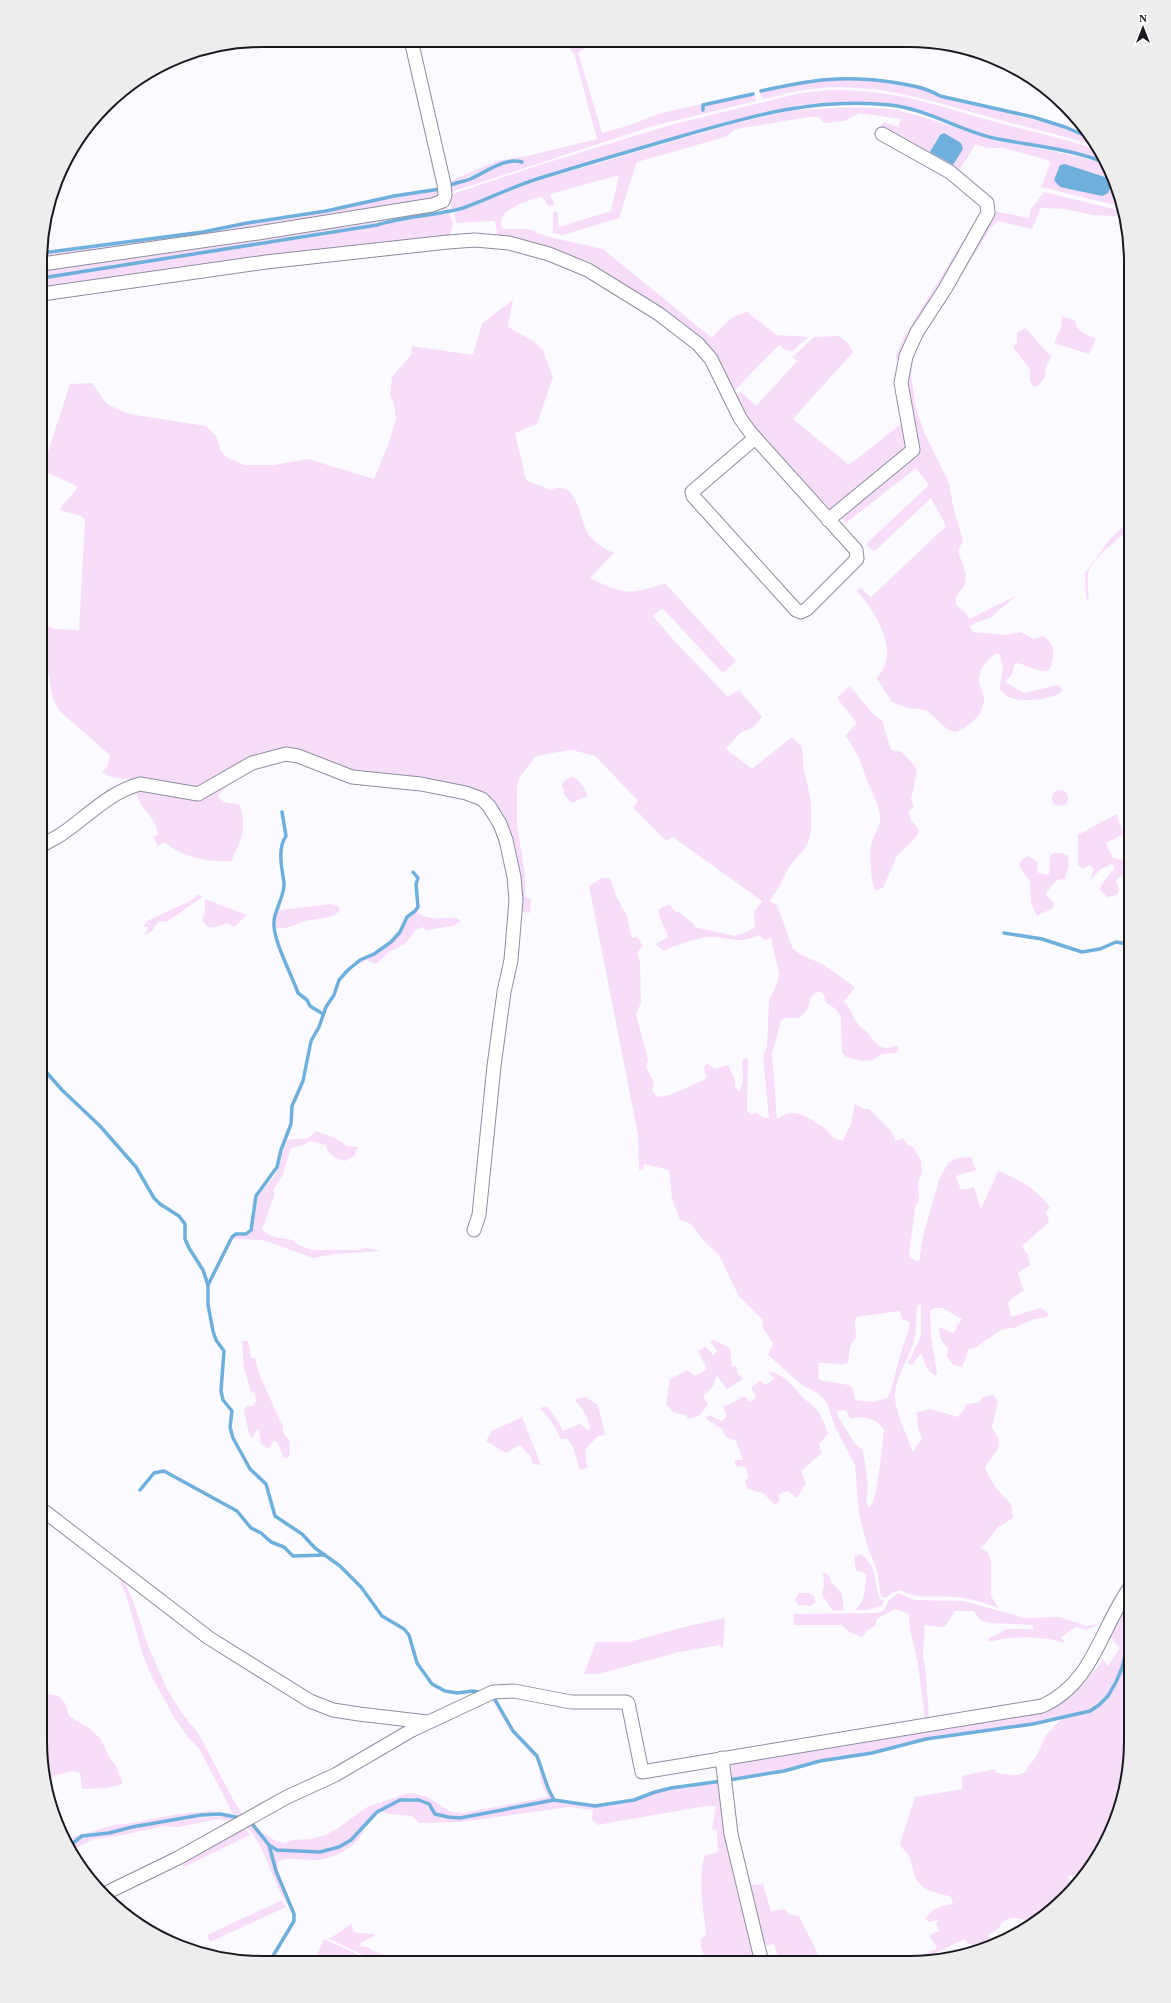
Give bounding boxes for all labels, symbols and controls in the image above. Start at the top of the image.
north arrow [1123,8,1163,48]
text: N [1139,12,1147,24]

